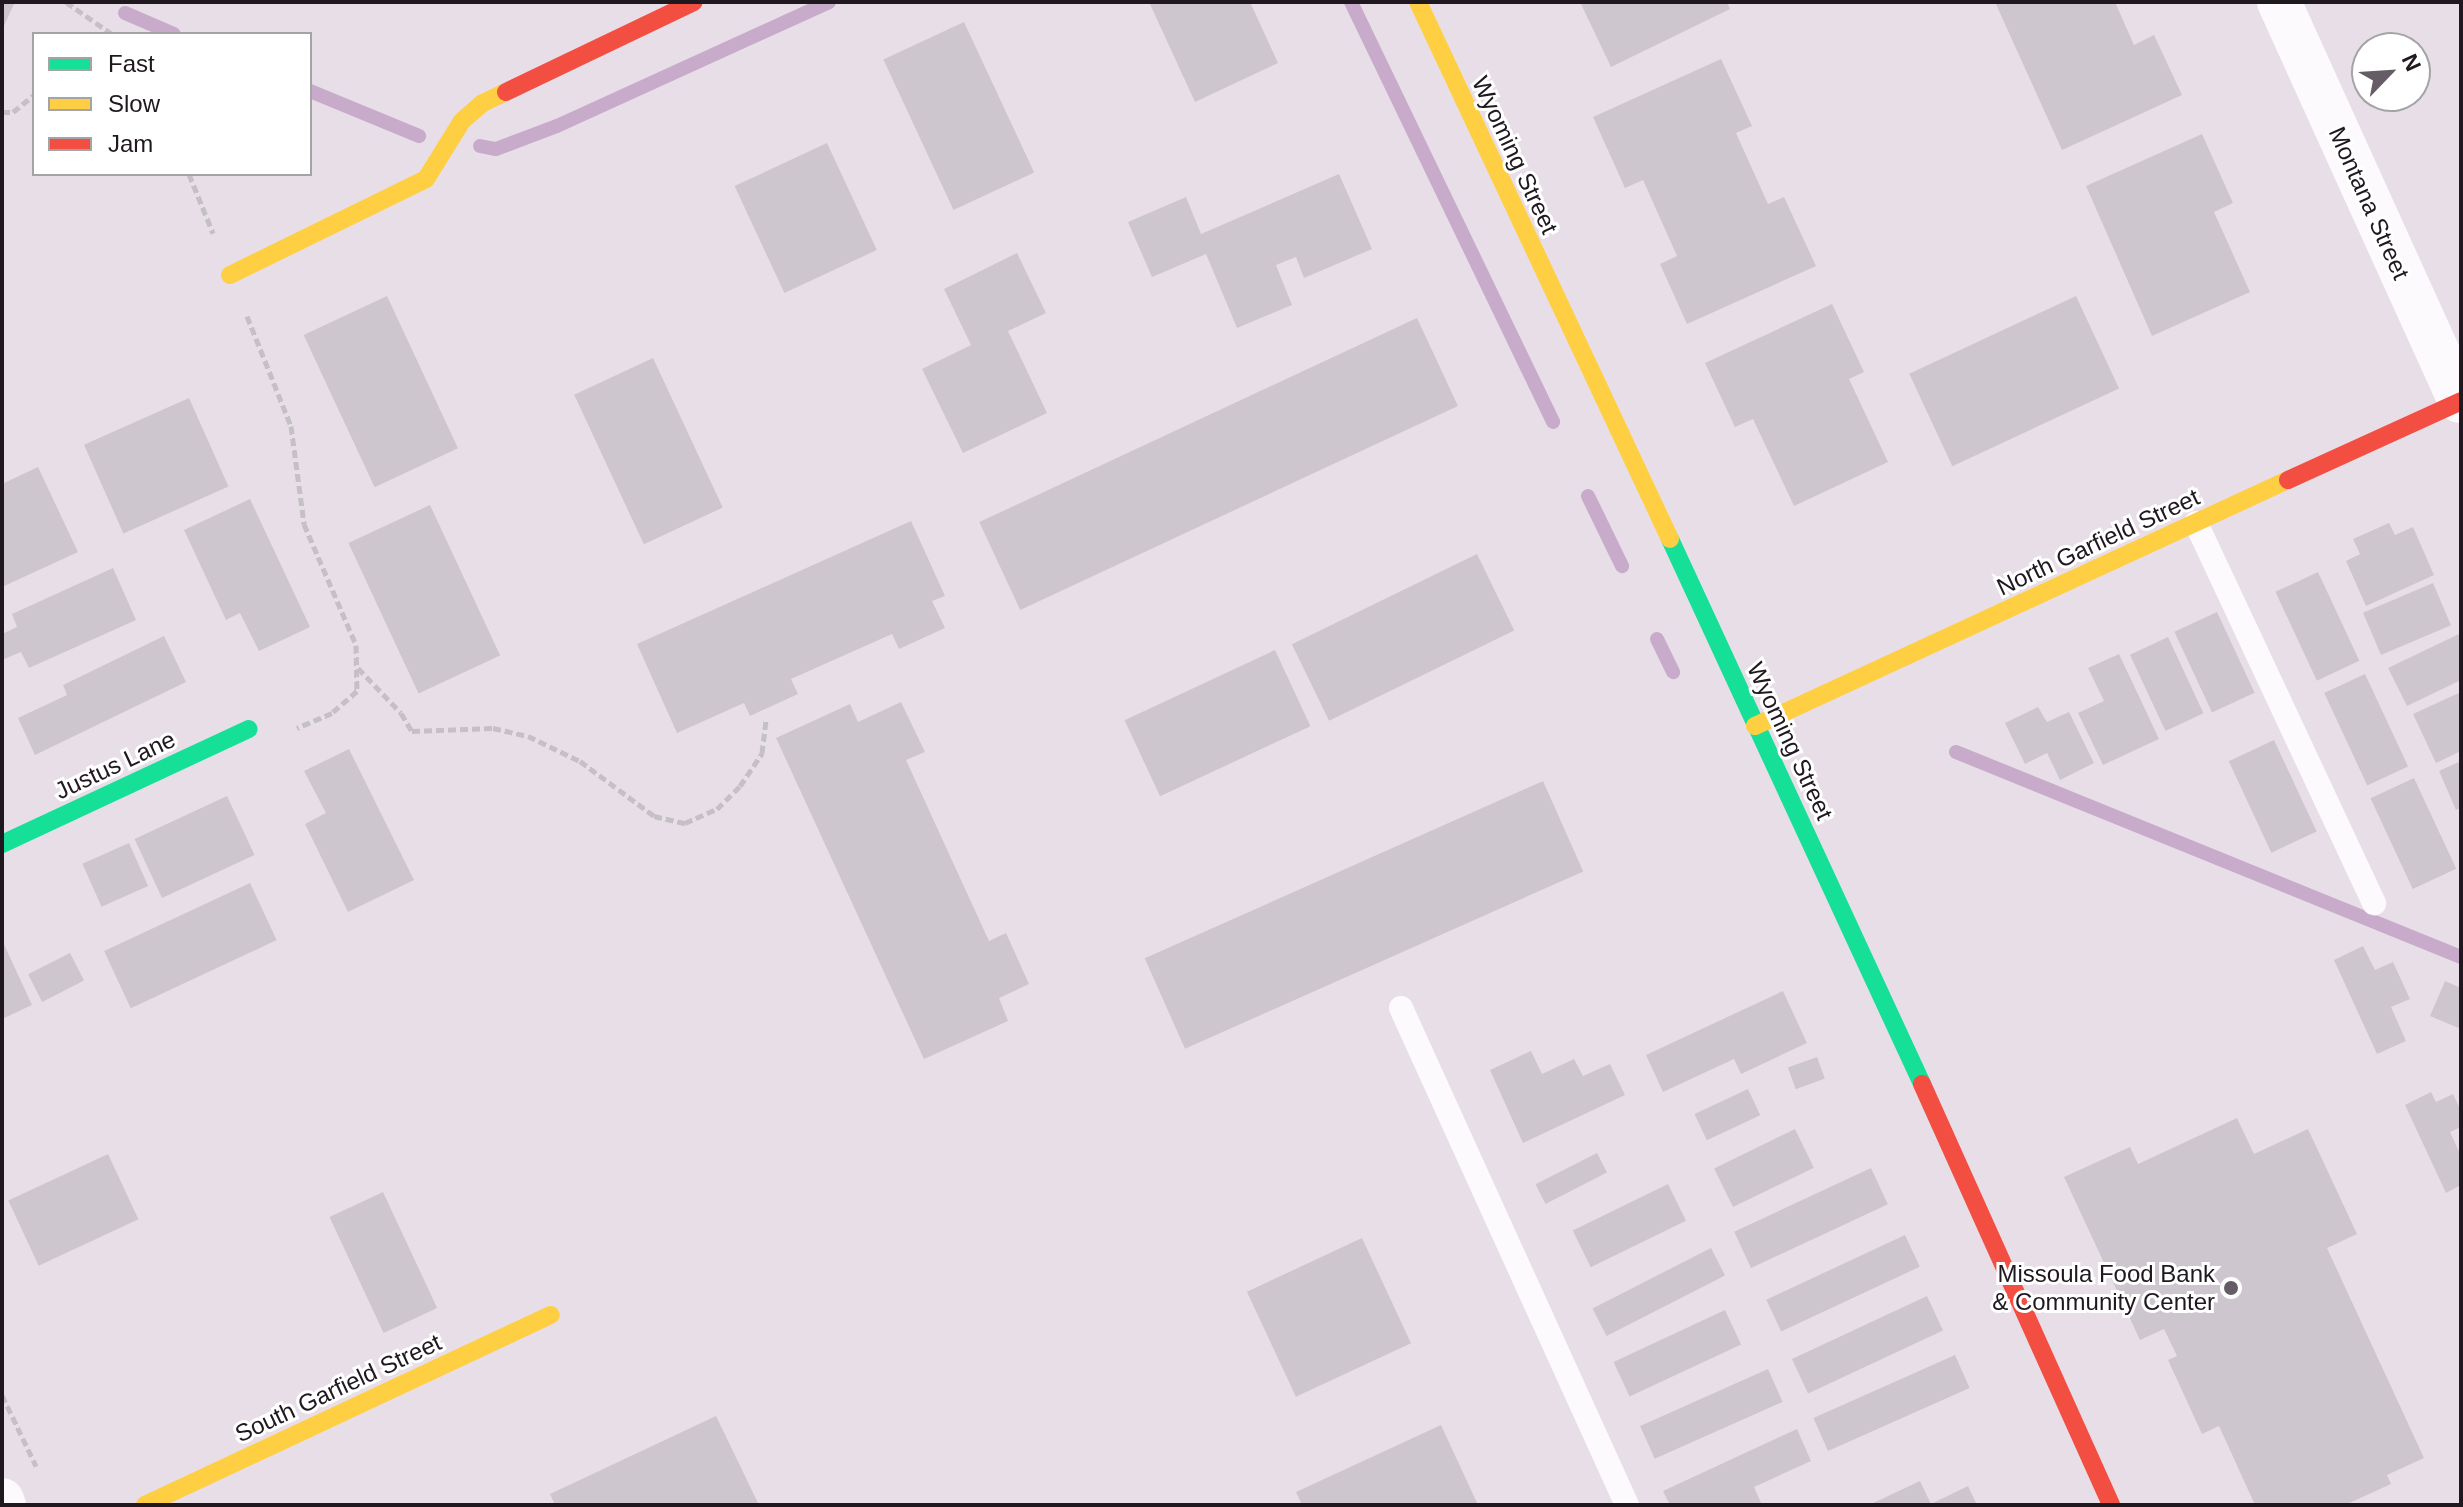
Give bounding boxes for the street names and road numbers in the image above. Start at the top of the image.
street label: Wyoming Street [1466,72,1564,238]
street label: Montana Street [2322,122,2416,284]
street label: North Garfield Street [1992,482,2204,602]
street label: Wyoming Street [1741,658,1839,824]
street label: Justus Lane [50,725,180,805]
street label: South Garfield Street [230,1328,446,1448]

